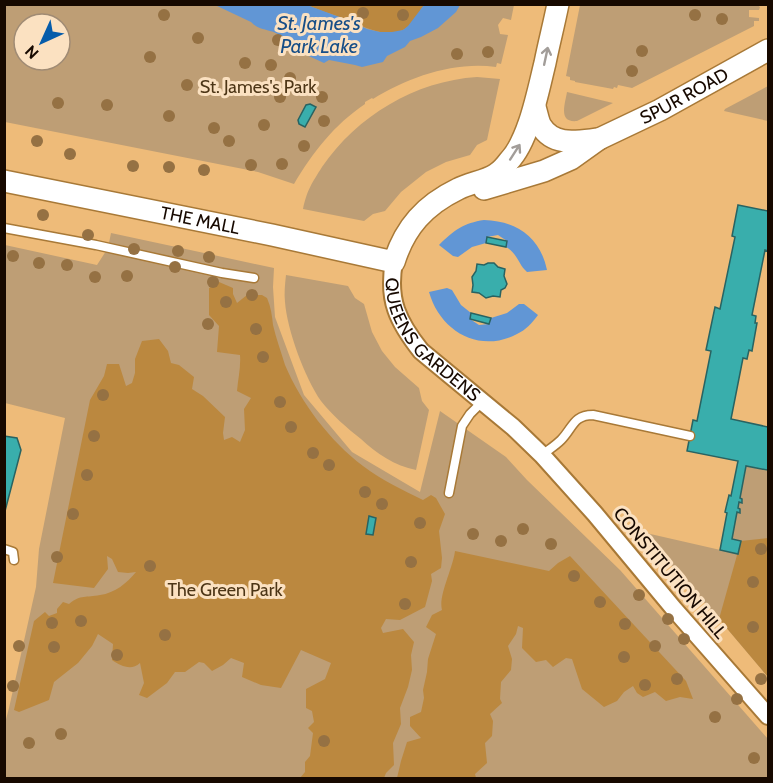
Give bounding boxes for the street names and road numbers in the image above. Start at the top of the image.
street label: SPUR ROAD [636,63,732,129]
street label: THE MALL [159,202,242,239]
street label: QUEENS GARDENS [381,278,485,406]
street label: CONSTITUTION HILL [609,503,731,643]

